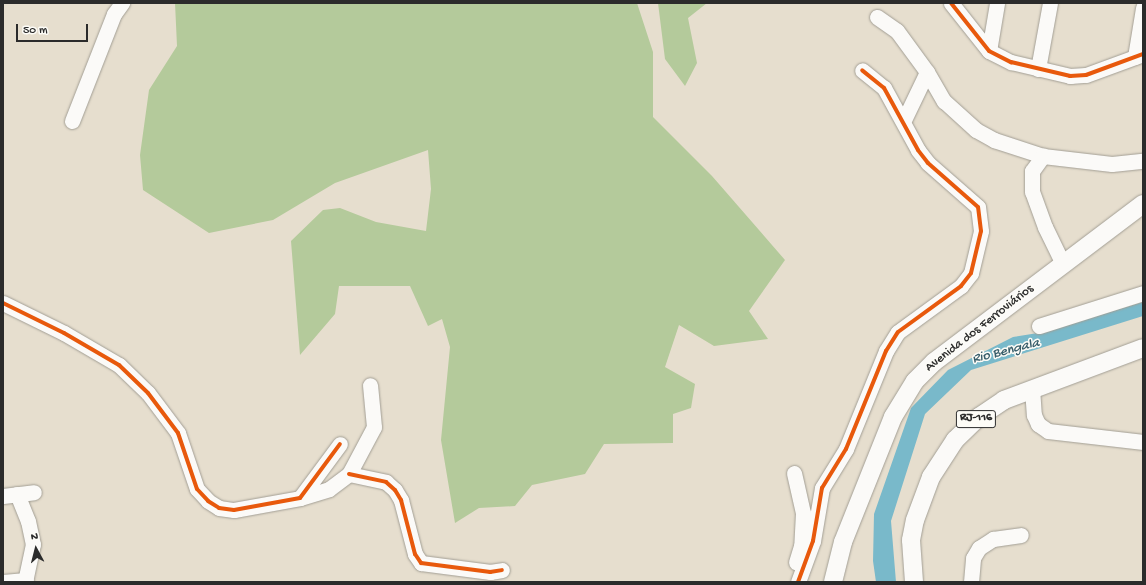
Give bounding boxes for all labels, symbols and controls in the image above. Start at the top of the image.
scale bar [18,16,90,42]
text: 50 m [23,24,48,38]
street label: Avenida dos Ferroviários [923,282,1037,376]
water label: Rio Bengala [971,336,1041,368]
road number: RJ-116 [955,409,997,429]
north arrow [16,529,56,569]
text: N [30,531,39,543]

